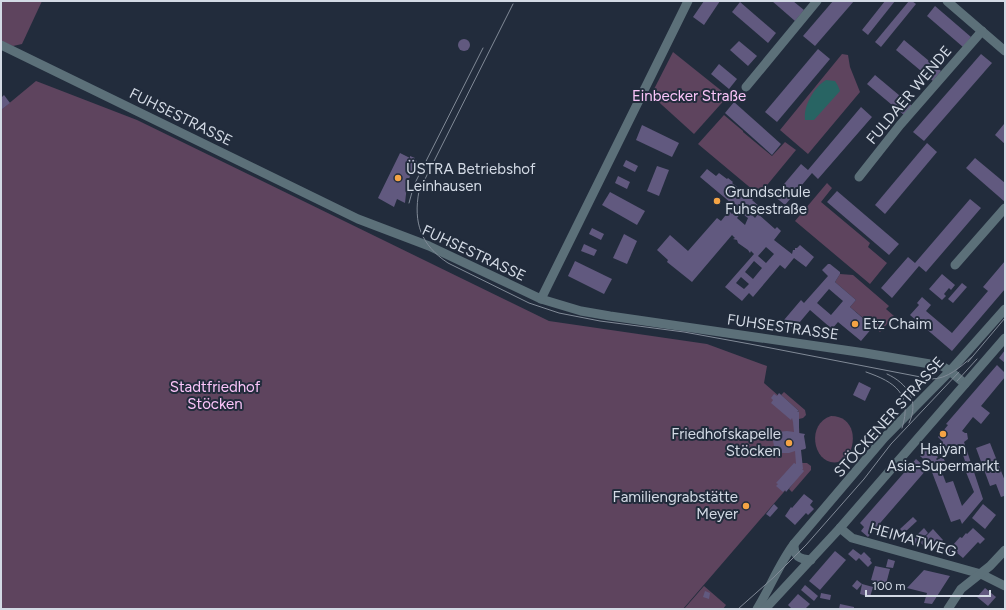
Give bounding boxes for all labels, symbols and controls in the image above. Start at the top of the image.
street label: FULDAER WENDE [863,42,955,148]
street label: FUHSESTRASSE [127,84,235,150]
park label: Einbecker Straße [632,87,746,105]
place label: ÜSTRA Betriebshof Leinhausen [406,160,536,195]
marker: ÜSTRA Betriebshof Leinhausen [393,173,403,183]
place label: Grundschule Fuhsestraße [725,183,810,218]
marker: Grundschule Fuhsestraße [712,196,722,206]
street label: FUHSESTRASSE [419,221,529,285]
street label: FUHSESTRASSE [726,310,840,344]
place label: Etz Chaim [863,315,932,333]
marker: Etz Chaim [850,319,860,329]
street label: STÖCKENER STRASSE [830,353,948,481]
park label: Stadtfriedhof Stöcken [170,378,261,413]
place label: Friedhofskapelle Stöcken [671,425,781,460]
marker: Haiyan Asia-Supermarkt [938,429,948,439]
marker: Friedhofskapelle Stöcken [784,438,794,448]
place label: Haiyan Asia-Supermarkt [887,440,1000,475]
place label: Familiengrabstätte Meyer [613,488,738,523]
marker: Familiengrabstätte Meyer [741,501,751,511]
street label: HEIMATWEG [867,519,959,561]
scale bar [866,572,990,598]
text: 100 m [872,579,906,593]

